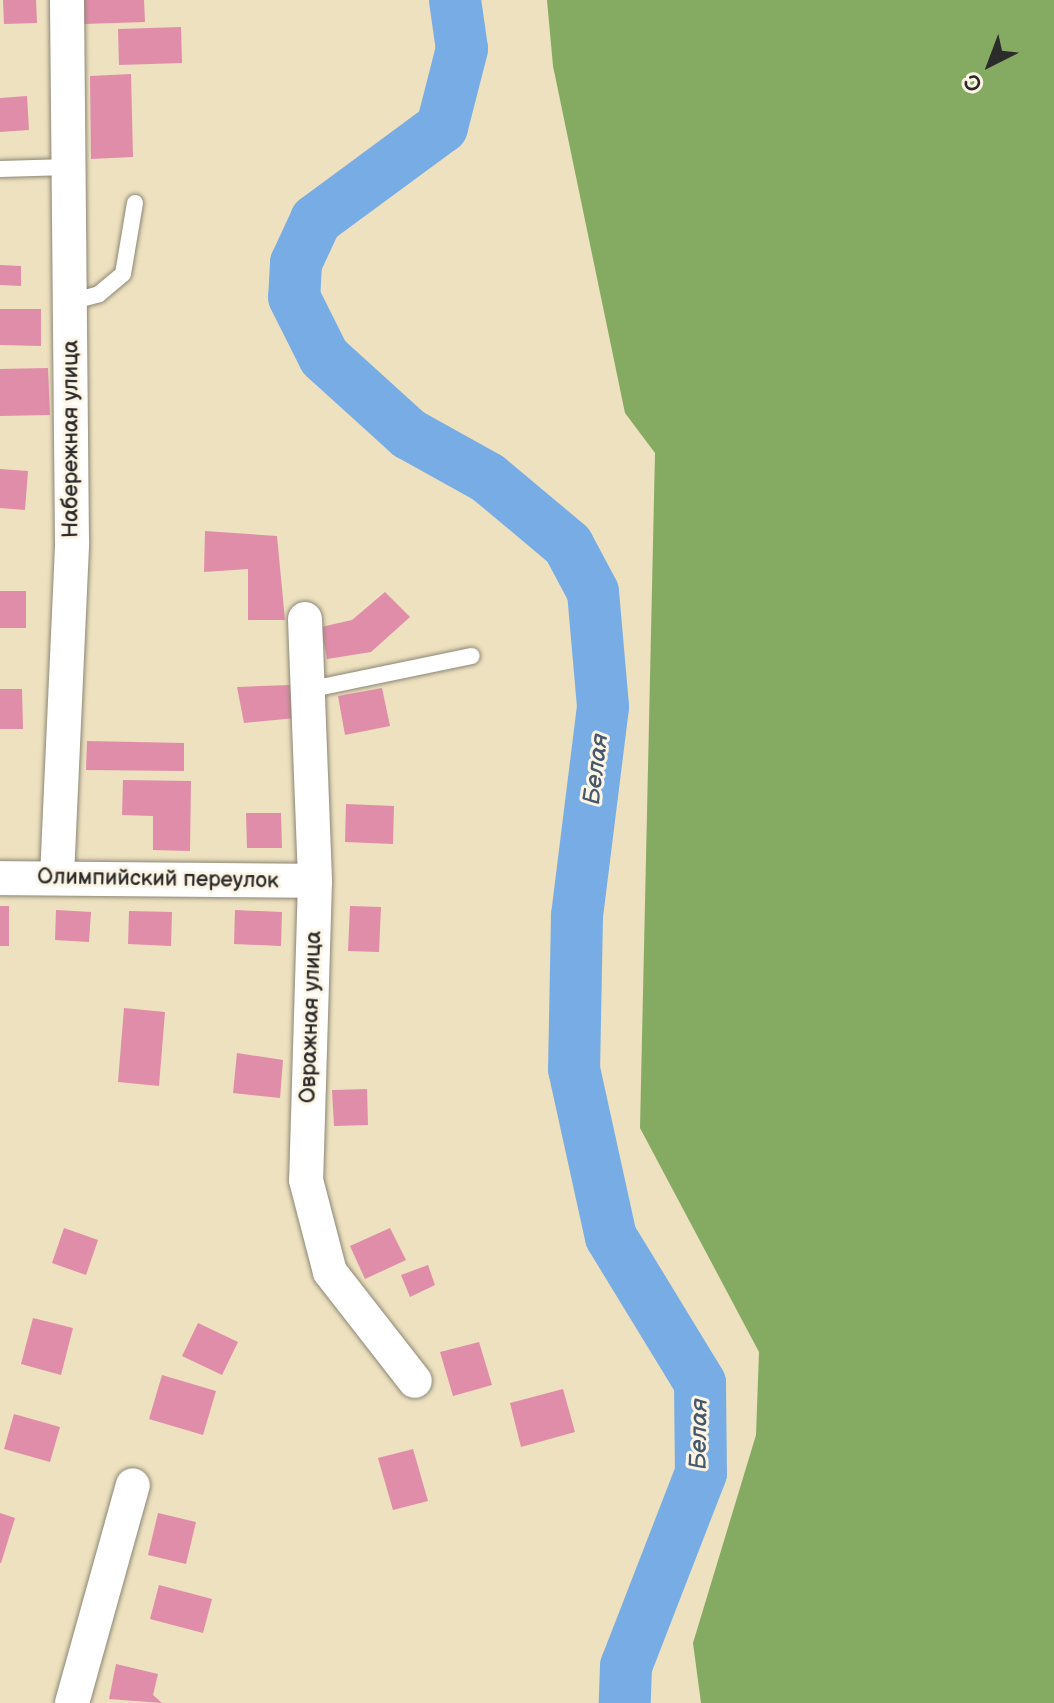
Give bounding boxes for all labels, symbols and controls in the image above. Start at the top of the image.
north arrow [950,24,1030,104]
text: С [959,67,988,97]
street label: Набережная улица [58,340,84,538]
water label: Белая [577,732,615,806]
street label: Олимпийский переулок [37,864,279,894]
street label: Овражная улица [295,930,327,1104]
water label: Белая [684,1398,714,1470]

